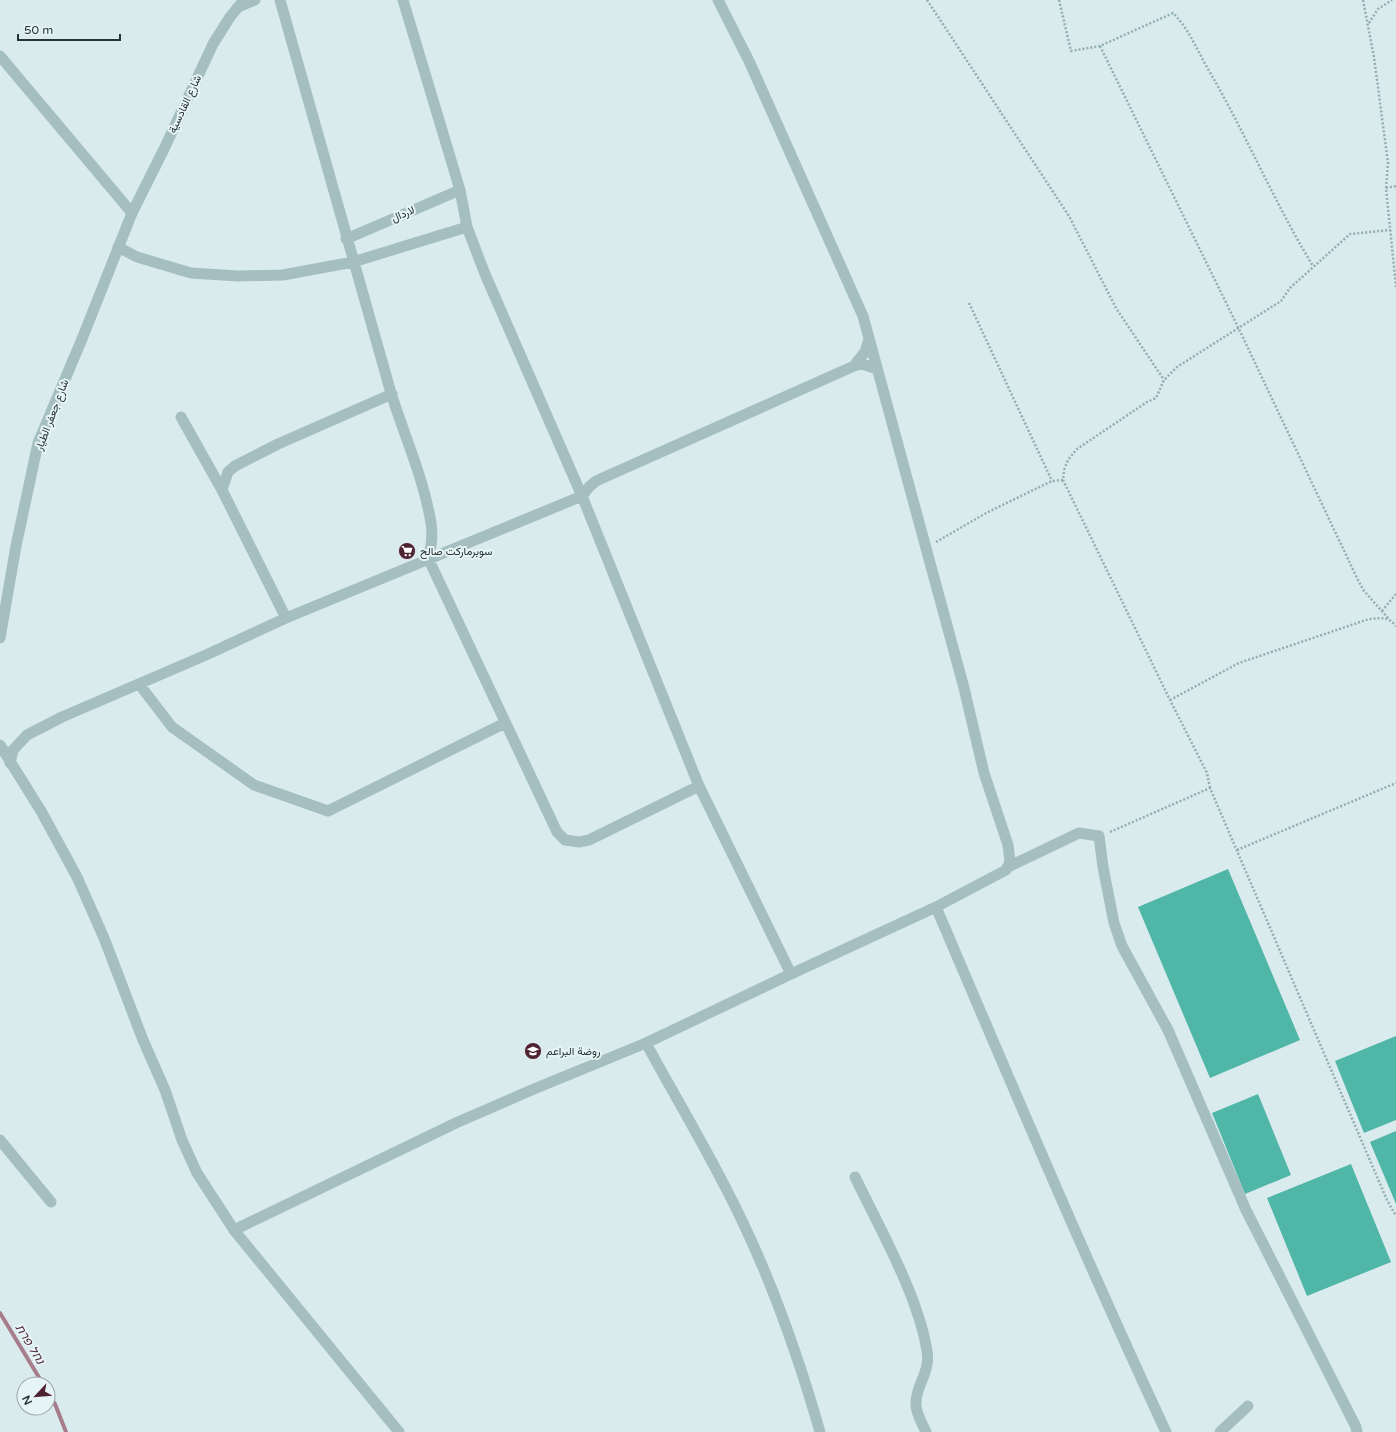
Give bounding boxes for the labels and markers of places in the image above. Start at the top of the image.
supermarket icon: سوبرماركت صالح [397,541,417,561]
place label: سوبرماركت صالح [420,545,493,559]
school or university icon: روضة البراعم [523,1041,543,1061]
place label: روضة البراعم [546,1045,601,1059]

